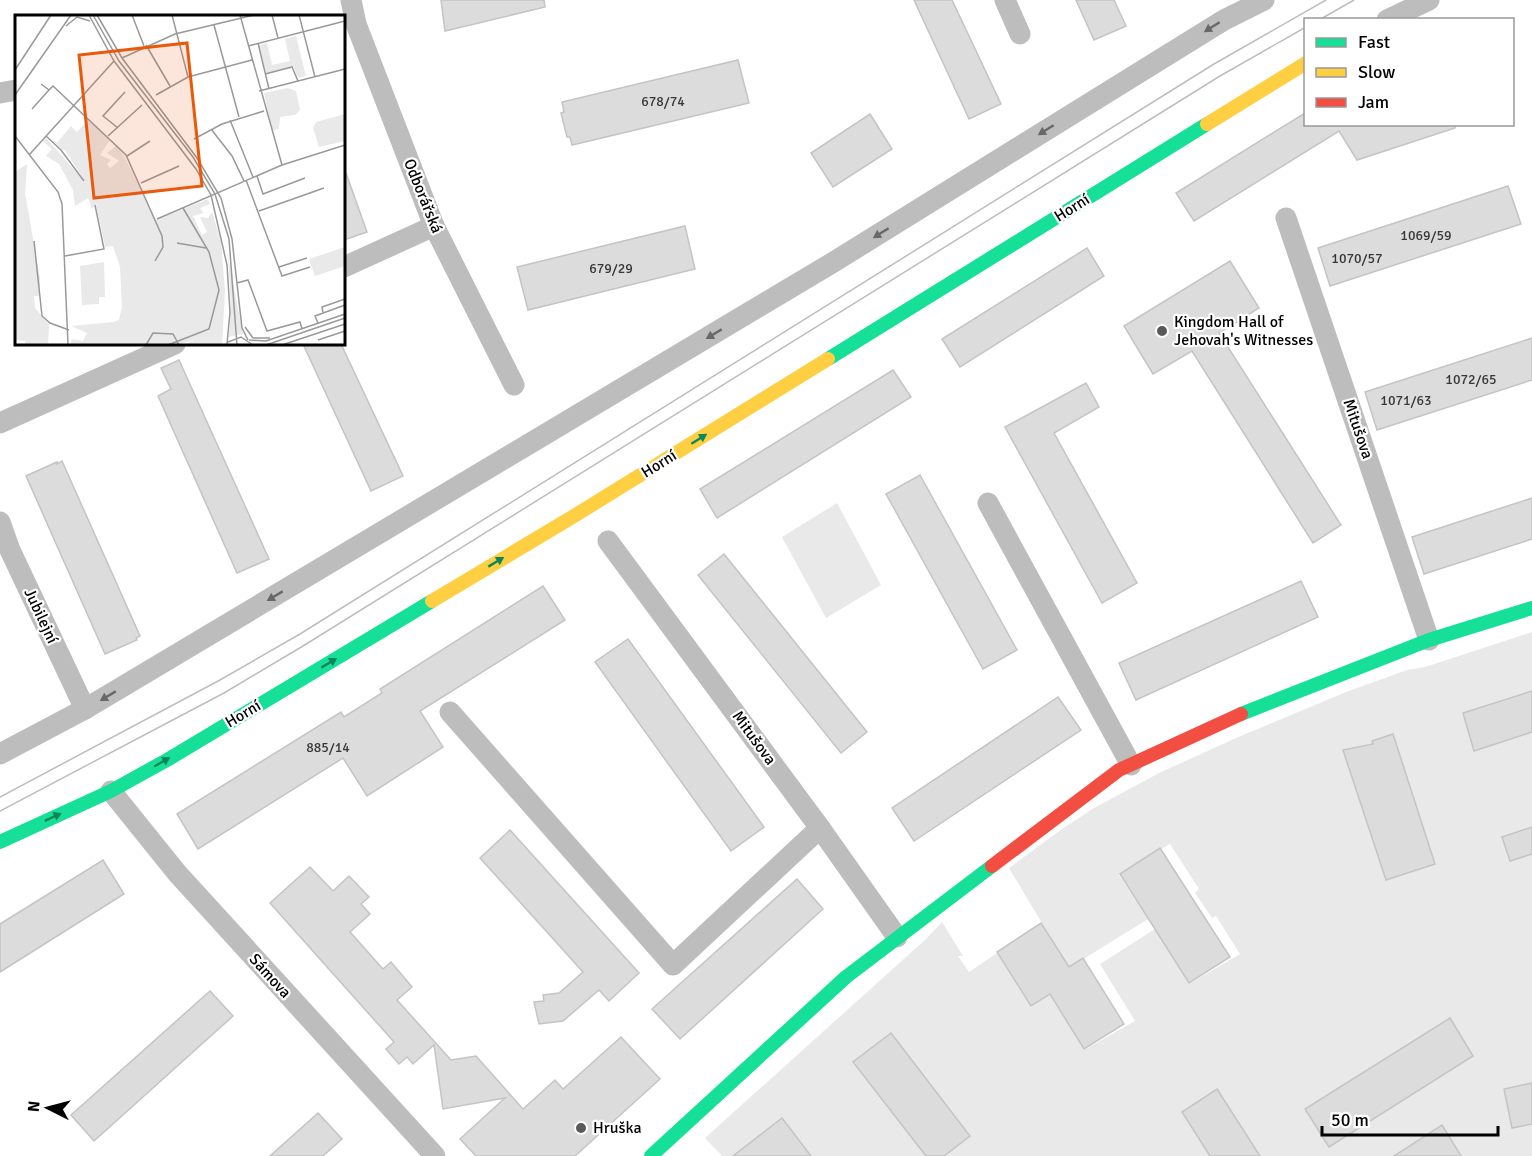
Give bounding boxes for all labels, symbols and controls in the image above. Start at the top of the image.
inset map [15,15,345,345]
legend [1304,18,1514,126]
one-way arrow [1204,21,1220,32]
text: Fast [1358,31,1390,53]
text: Slow [1358,61,1395,83]
text: Jam [1358,91,1389,113]
house number: 678/74 [641,93,685,110]
one-way arrow [1038,124,1054,135]
street label: Odborářská [399,156,447,236]
street label: Horní [1051,189,1094,227]
house number: 1069/59 [1400,227,1452,244]
one-way arrow [873,228,889,239]
house number: 1070/57 [1331,250,1383,267]
house number: 679/29 [589,260,633,277]
place label: Kingdom Hall of Jehovah's Witnesses [1174,312,1313,350]
marker: Kingdom Hall of Jehovah's Witnesses [1155,324,1169,338]
one-way arrow [705,329,722,339]
house number: 1072/65 [1445,371,1497,388]
house number: 1071/63 [1380,392,1432,409]
street label: Mitušova [1338,396,1378,462]
one-way arrow [691,434,707,445]
street label: Horní [638,445,681,483]
one-way arrow [488,557,504,568]
street label: Jubilejní [20,585,63,647]
one-way arrow [267,591,283,602]
one-way arrow [321,657,337,668]
one-way arrow [99,691,116,701]
street label: Horní [222,695,265,732]
street label: Mitušova [728,707,780,769]
house number: 885/14 [306,739,350,756]
one-way arrow [153,758,170,768]
one-way arrow [45,813,62,822]
street label: Sámova [245,950,295,1002]
north arrow [18,1078,78,1138]
scale bar [1322,1099,1498,1137]
text: N [24,1100,45,1113]
text: 50 m [1331,1109,1369,1131]
place label: Hruška [593,1118,642,1138]
marker: Hruška [574,1121,588,1135]

